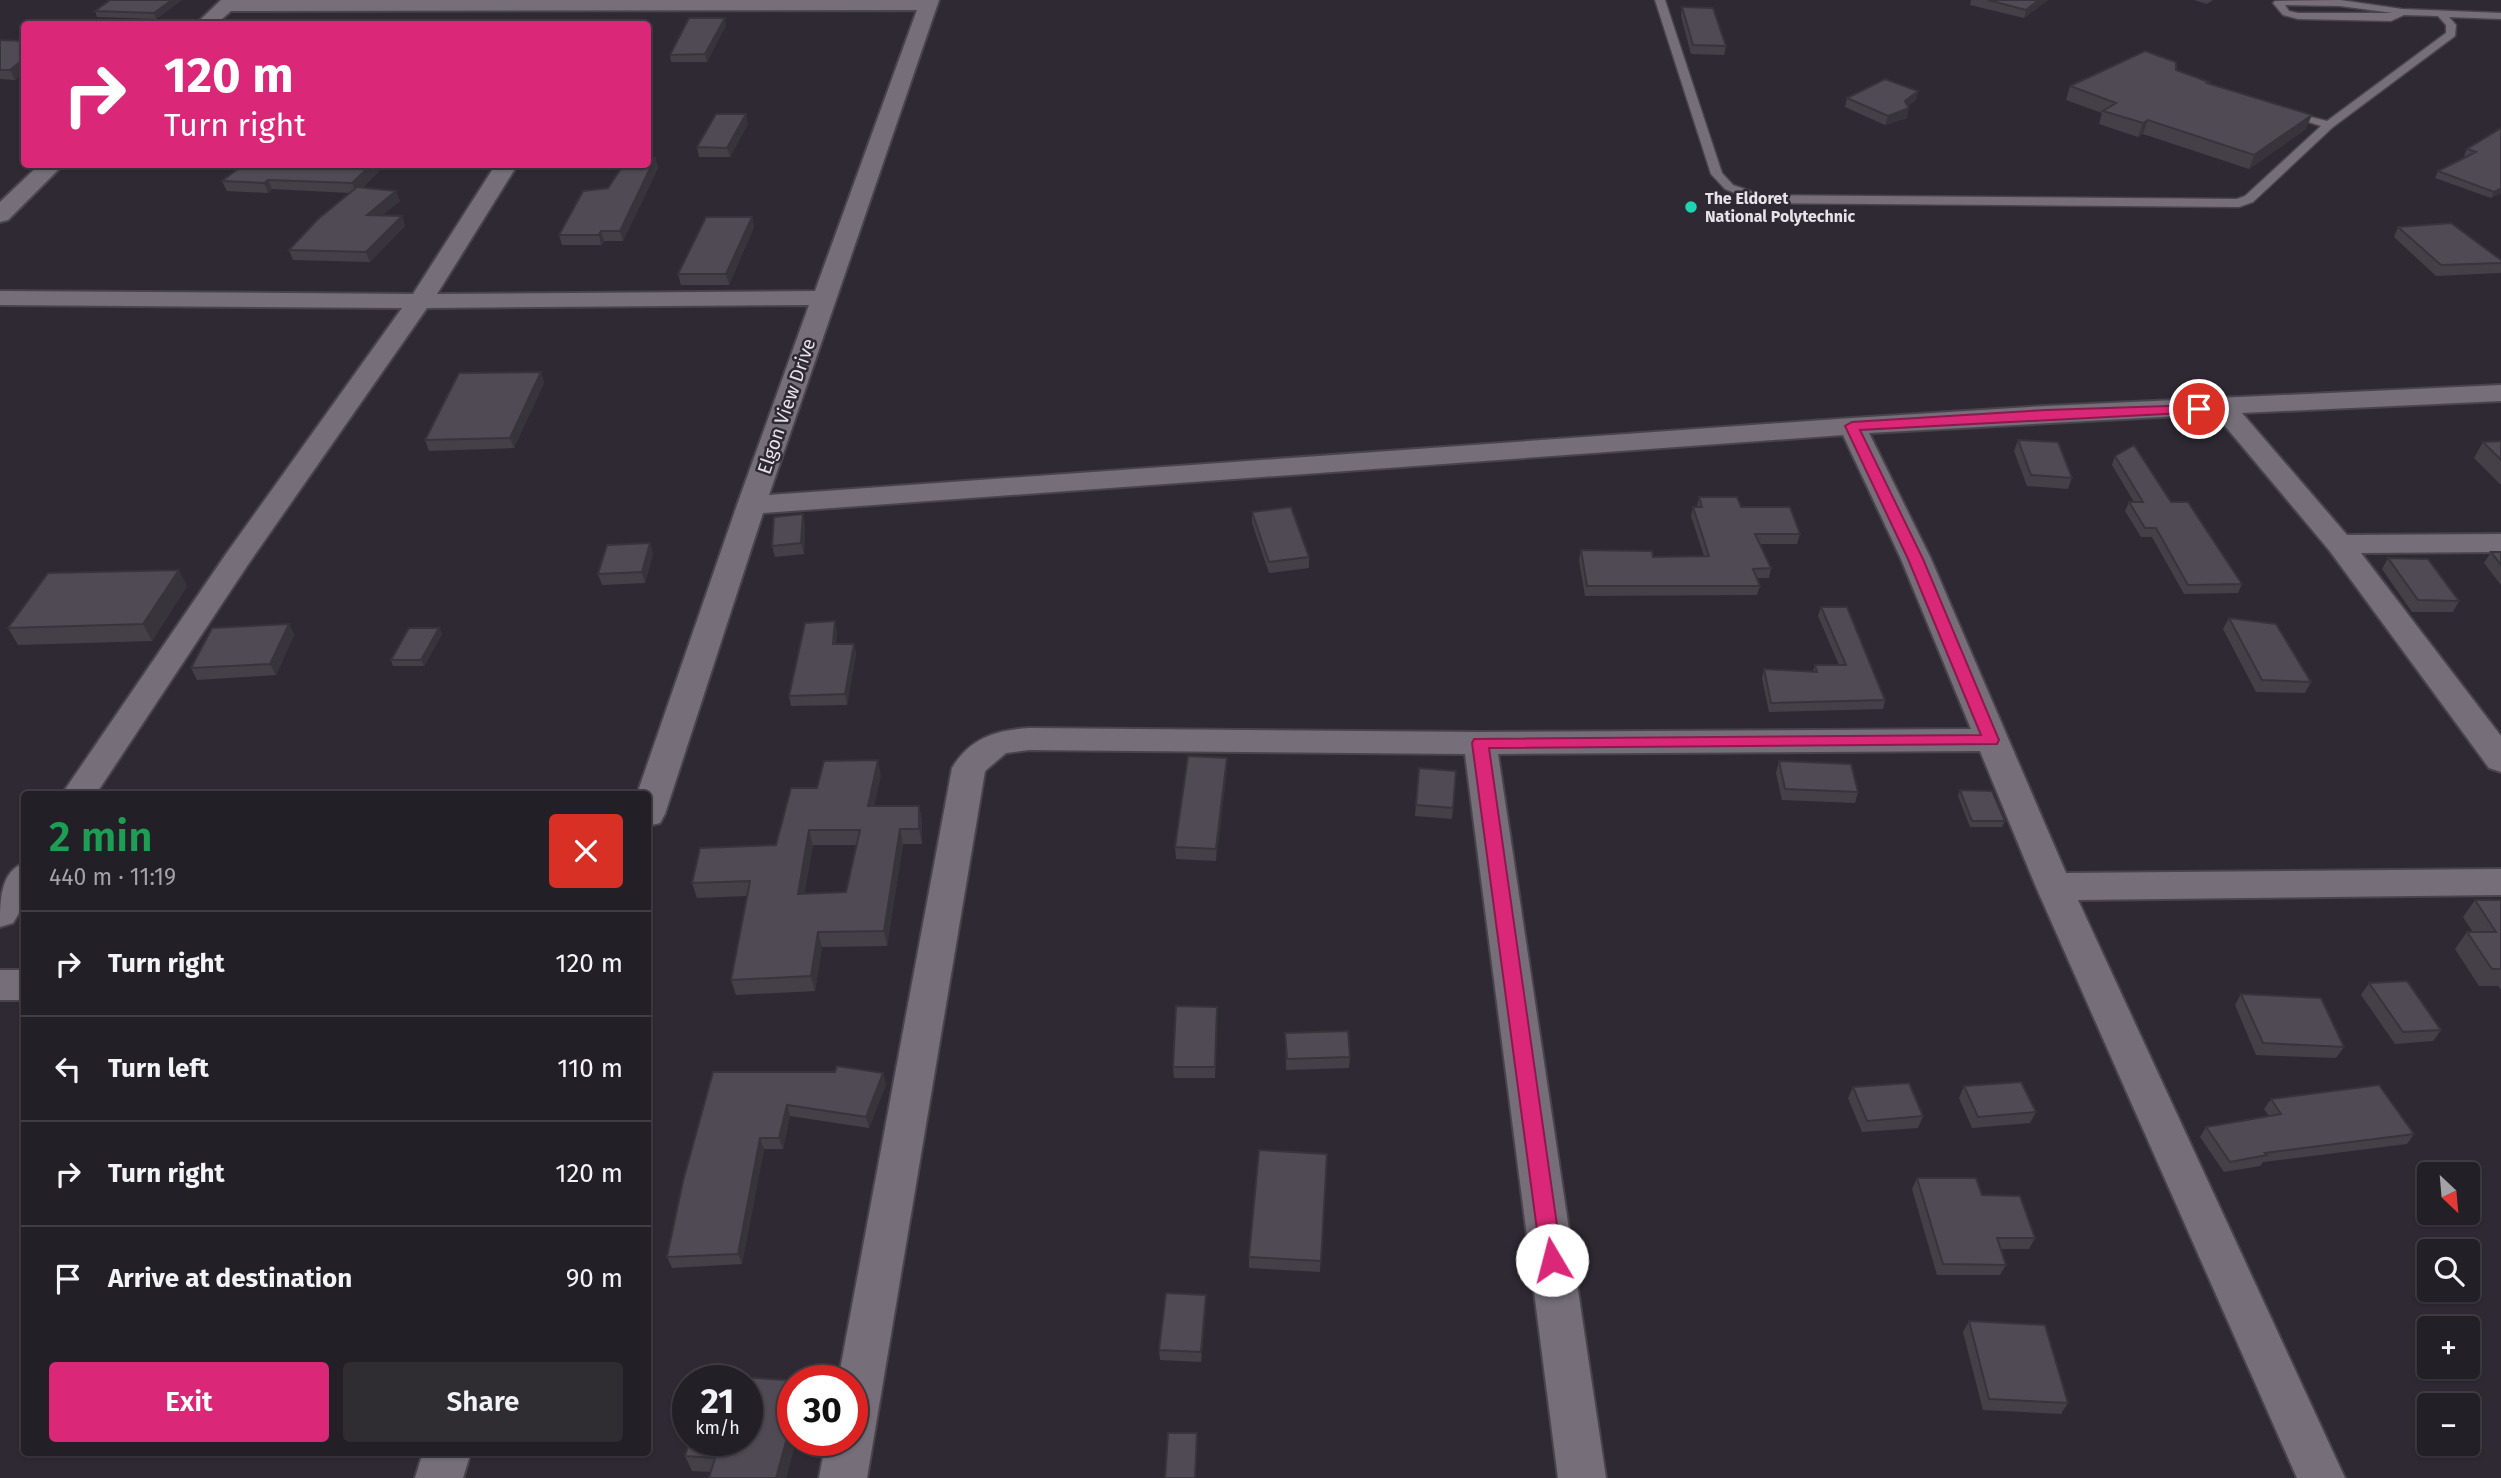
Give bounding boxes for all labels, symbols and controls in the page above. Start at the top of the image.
text: 120 m [164,46,294,105]
icon: right [49,49,140,140]
text: Turn right [164,106,306,144]
place label: The Eldoret National Polytechnic [1705,189,1855,226]
marker: The Eldoret National Polytechnic [1683,199,1699,215]
street label: Elgon View Drive [752,335,820,477]
pin [2169,379,2229,439]
icon: arrive [2180,390,2218,428]
text: 2 min [49,812,153,862]
button: close [549,814,623,888]
text: 440 m · 11:19 [49,863,176,891]
icon: right [49,945,87,983]
text: Turn right [108,948,225,979]
text: 120 m [555,948,623,979]
icon: left [49,1050,87,1088]
text: Turn left [108,1053,209,1084]
text: 110 m [557,1053,623,1084]
icon: right [49,1155,87,1193]
text: Turn right [108,1158,225,1189]
text: 120 m [555,1158,623,1189]
north arrow [2417,1162,2480,1225]
map controls [2417,1162,2480,1456]
position arrow [1515,1223,1589,1297]
button: search [2417,1239,2480,1302]
icon: arrive [49,1260,87,1298]
text: Arrive at destination [108,1263,352,1294]
text: 90 m [566,1263,623,1294]
button: + [2417,1316,2480,1379]
button: Exit [49,1362,329,1442]
button: Share [343,1362,623,1442]
speed limit sign: 30 [777,1365,868,1456]
text: 21 [701,1380,734,1422]
button: − [2417,1393,2480,1456]
text: km/h [695,1417,740,1439]

